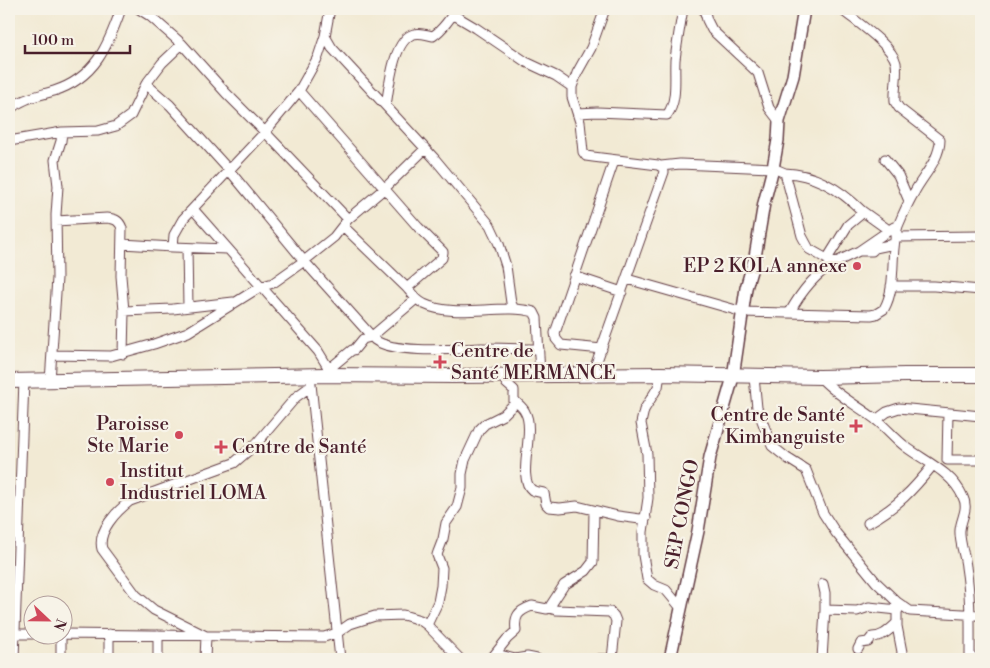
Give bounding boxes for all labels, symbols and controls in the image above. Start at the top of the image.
scale bar [25,22,130,54]
text: 100 m [32,31,74,50]
place label: EP 2 KOLA annexe [683,254,847,278]
marker: EP 2 KOLA annexe [851,260,863,272]
place label: Centre de Santé MERMANCE [451,339,616,385]
marker: Centre de Santé MERMANCE [433,355,447,369]
place label: Centre de Santé Kimbanguiste [710,403,845,449]
place label: Paroisse Ste Marie [87,412,169,458]
marker: Centre de Santé Kimbanguiste [849,419,863,433]
marker: Paroisse Ste Marie [173,429,185,441]
place label: Centre de Santé [232,435,367,459]
marker: Centre de Santé [214,440,228,454]
street label: SEP CONGO [660,457,704,571]
place label: Institut Industriel LOMA [120,459,267,505]
marker: Institut Industriel LOMA [104,476,116,488]
north arrow [22,596,72,646]
text: N [49,616,70,633]

